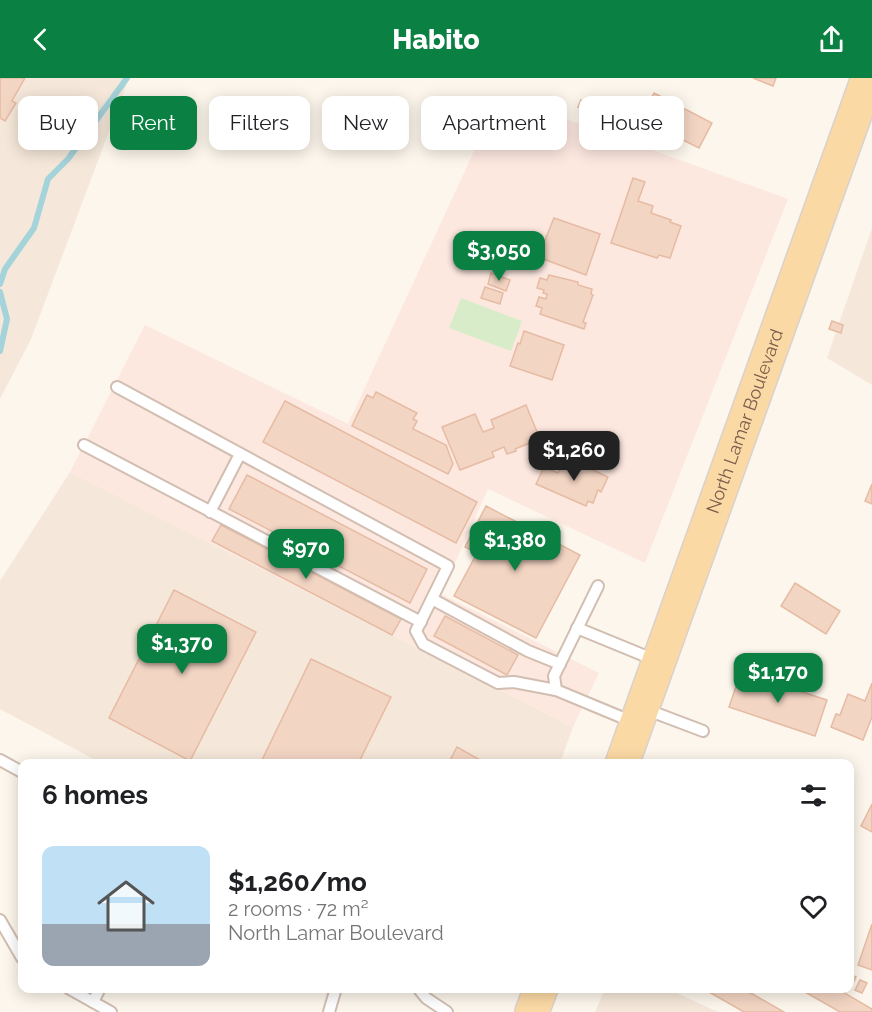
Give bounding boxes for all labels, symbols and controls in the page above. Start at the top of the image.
icon: back [24,23,57,56]
icon: share [815,23,848,56]
text: Habito [392,24,480,55]
chip: Buy [18,96,98,150]
chip: Rent [110,96,197,150]
chip: Filters [209,96,310,150]
chip: New [322,96,409,150]
chip: Apartment [421,96,567,150]
chip: House [579,96,684,150]
pin: $3,050 [450,231,548,282]
text: $3,050 [467,238,531,262]
street label: North Lamar Boulevard [702,326,787,516]
pin: $1,260 [525,431,623,482]
text: $1,260 [543,438,605,462]
pin: $1,380 [466,521,564,572]
text: $1,380 [484,528,546,552]
pin: $970 [270,529,342,580]
text: $970 [282,536,330,560]
pin: $1,370 [133,624,231,675]
text: $1,370 [151,631,213,655]
pin: $1,170 [729,653,827,704]
text: $1,170 [748,660,808,684]
icon: filters [797,779,830,812]
text: 6 homes [42,780,148,810]
text: $1,260/mo [228,867,367,897]
icon: home [90,870,162,942]
icon: heart [797,890,830,923]
text: 2 rooms · 72 m² [228,897,368,921]
text: North Lamar Boulevard [228,921,444,945]

